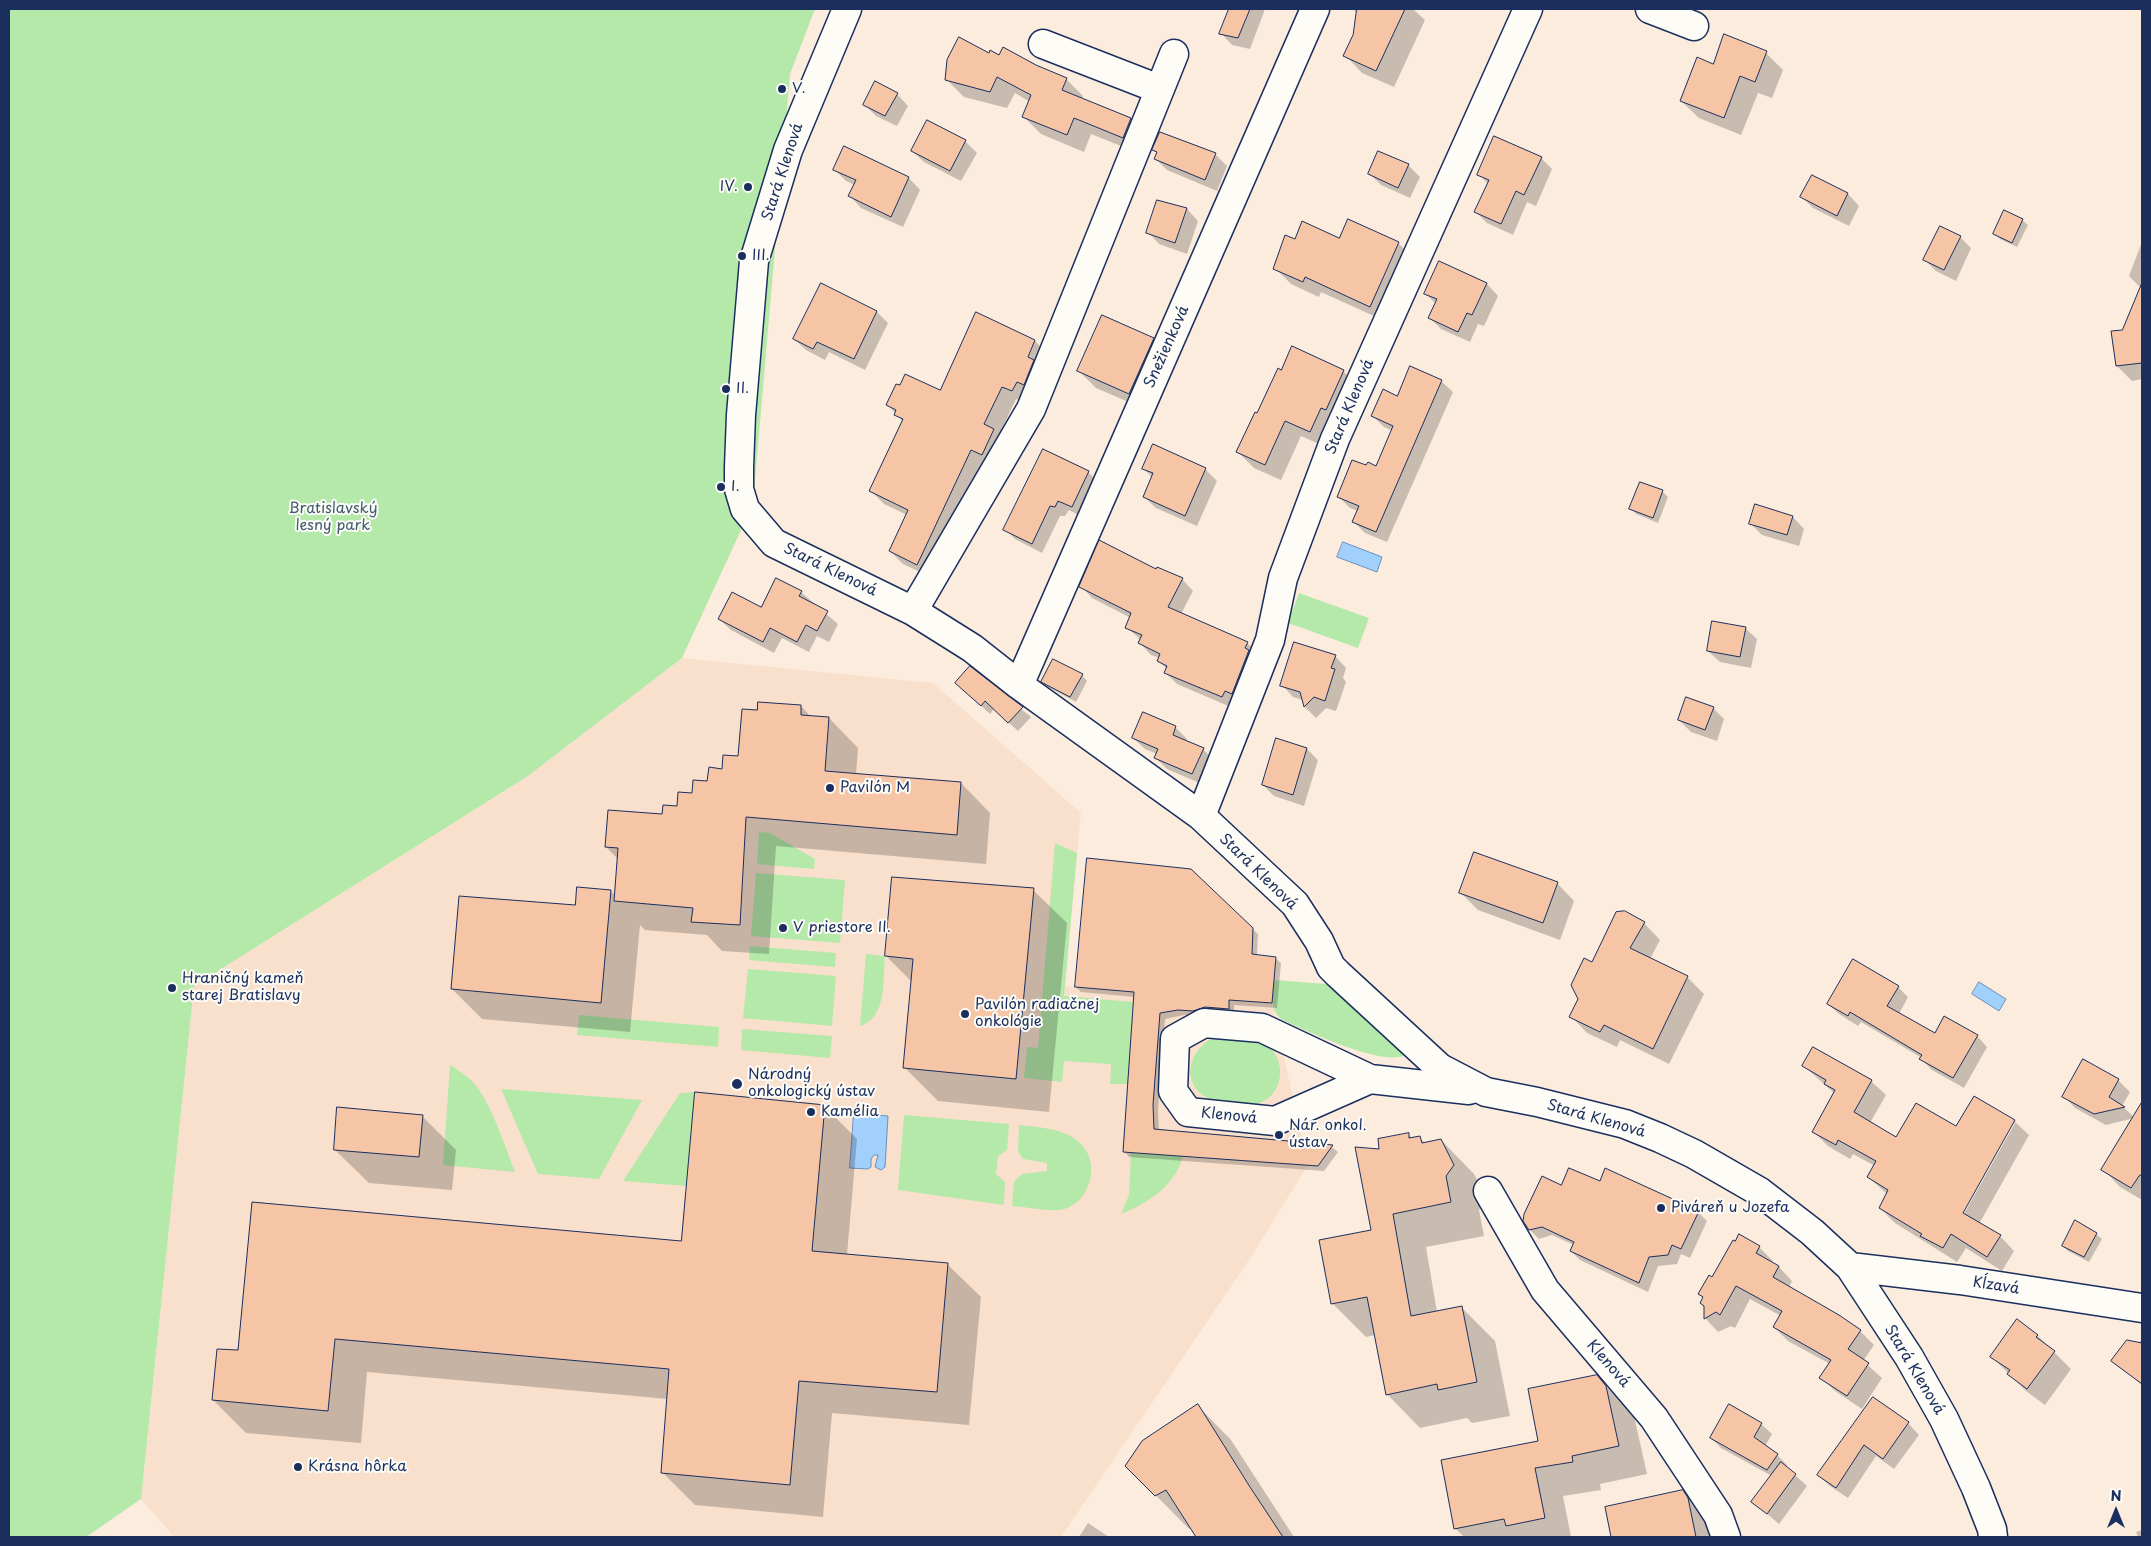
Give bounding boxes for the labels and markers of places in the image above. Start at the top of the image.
place label: V. [792,80,806,98]
marker: V. [776,83,788,95]
place label: IV. [720,178,738,196]
marker: IV. [742,181,754,193]
place label: III. [752,247,770,265]
marker: III. [736,250,748,262]
place label: II. [736,380,749,398]
marker: II. [720,383,732,395]
place label: I. [731,478,740,496]
marker: I. [715,481,727,493]
place label: Pavilón M [840,779,910,797]
marker: Pavilón M [824,782,836,794]
place label: V priestore II. [793,919,891,937]
marker: V priestore II. [777,922,789,934]
place label: Hraničný kameň starej Bratislavy [182,970,303,1005]
marker: Hraničný kameň starej Bratislavy [166,982,178,994]
place label: Pavilón radiačnej onkológie [975,996,1099,1031]
marker: Pavilón radiačnej onkológie [959,1008,971,1020]
place label: Národný onkologický ústav [748,1066,875,1101]
marker: Národný onkologický ústav [730,1077,744,1091]
place label: Kamélia [821,1103,879,1121]
marker: Kamélia [805,1106,817,1118]
place label: Nár. onkol. ústav [1289,1117,1367,1152]
marker: Nár. onkol. ústav [1273,1129,1285,1141]
place label: Piváreň u Jozefa [1671,1199,1789,1217]
marker: Piváreň u Jozefa [1655,1202,1667,1214]
place label: Krásna hôrka [308,1458,407,1476]
marker: Krásna hôrka [292,1461,304,1473]

